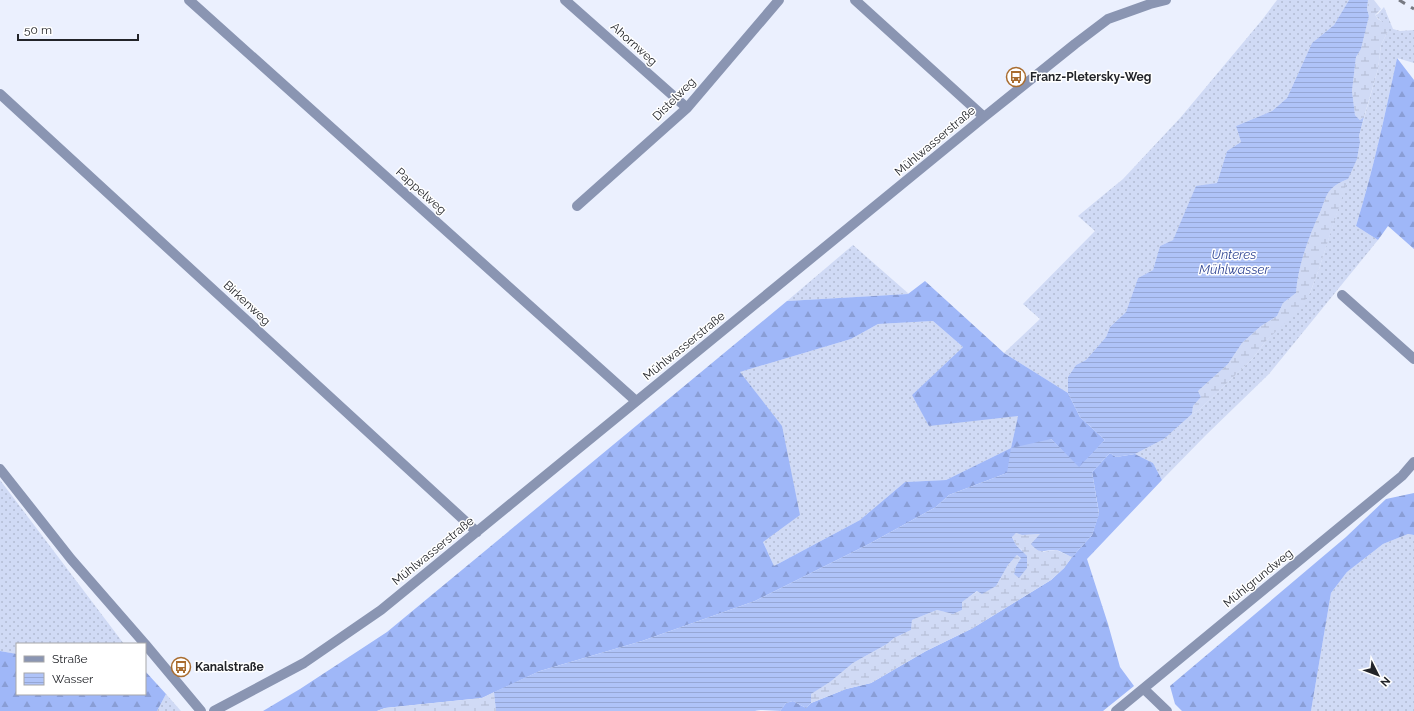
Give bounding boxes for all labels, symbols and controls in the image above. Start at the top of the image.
scale bar [18,16,138,42]
street label: Ahornweg [608,20,660,68]
text: 50 m [24,23,52,37]
bus stop icon: Franz-Pletersky-Weg [1005,66,1027,88]
place label: Franz-Pletersky-Weg [1030,70,1151,84]
street label: Distelweg [650,75,698,123]
street label: Mühlwasserstraße [892,103,978,179]
street label: Pappelweg [393,165,449,217]
water label: Unteres Mühlwasser [1199,247,1269,277]
street label: Birkenweg [221,278,273,328]
street label: Mühlwasserstraße [640,309,728,383]
street label: Mühlwasserstraße [389,514,477,588]
street label: Mühlgrundweg [1221,546,1295,610]
legend [16,643,146,695]
text: Straße [52,652,88,666]
north arrow [1358,655,1398,695]
bus stop icon: Kanalstraße [170,656,192,678]
place label: Kanalstraße [195,660,264,674]
text: Wasser [52,672,94,686]
text: N [1377,674,1393,689]

